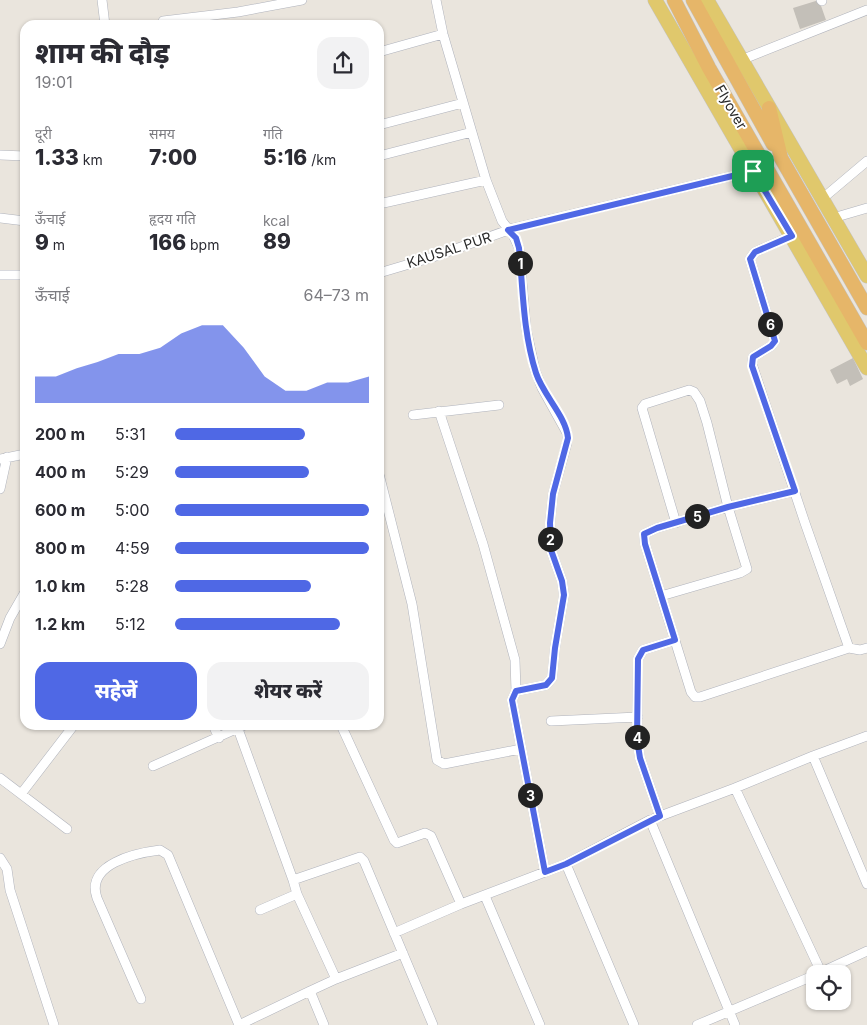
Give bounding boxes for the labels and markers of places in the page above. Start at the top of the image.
pin [732,150,774,192]
pin: 1 [508,250,532,276]
pin: 6 [758,312,782,336]
pin: 5 [684,504,710,528]
pin: 2 [538,526,562,552]
pin: 4 [624,724,650,750]
pin: 3 [518,782,542,808]

